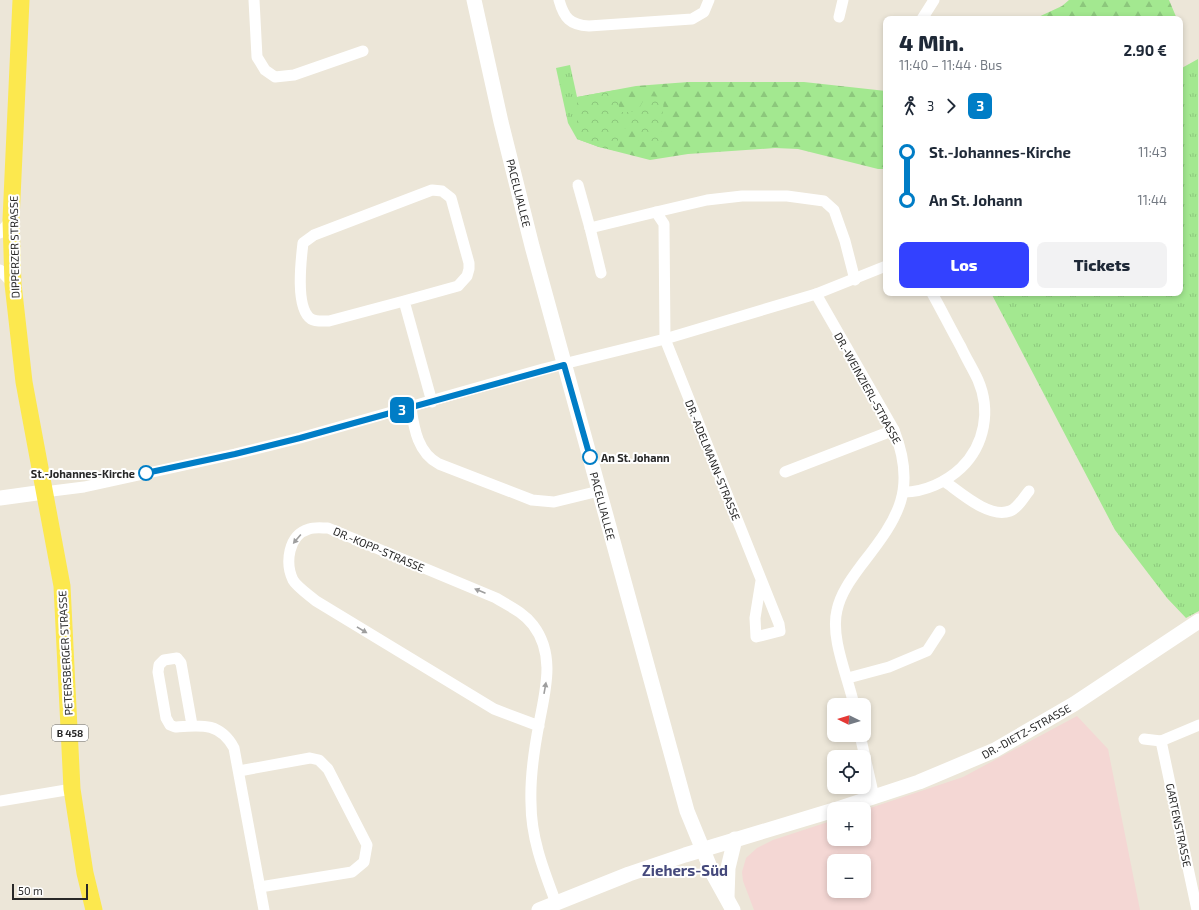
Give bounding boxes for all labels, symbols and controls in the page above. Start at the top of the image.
text: 4 Min. [899,29,964,55]
text: 2.90 € [1123,41,1167,59]
text: 11:40 – 11:44 · Bus [899,57,1002,73]
icon: walk [899,95,921,117]
icon: forward [940,95,962,117]
text: 3 [976,97,984,114]
text: 3 [927,98,934,114]
text: St.-Johannes-Kirche [929,143,1071,161]
text: 11:43 [1138,144,1167,160]
street label: PACELLIALLEE [504,157,534,229]
text: An St. Johann [929,191,1023,209]
text: 11:44 [1138,192,1167,208]
street label: DIPPERZER STRASSE [7,196,21,298]
button: Los [899,242,1029,288]
button: Tickets [1037,242,1167,288]
street label: DR.-WEINZIERL-STRASSE [832,330,904,446]
line badge: 3 [389,397,415,423]
street label: DR.-ADELMANN-STRASSE [683,398,743,522]
text: 3 [398,401,406,418]
marker: An St. Johann [582,449,598,465]
place label: An St. Johann [601,451,670,464]
marker: St.-Johannes-Kirche [138,465,154,481]
place label: St.-Johannes-Kirche [31,467,135,480]
street label: PACELLIALLEE [588,471,618,541]
street label: DR.-KOPP-STRASSE [332,524,426,574]
one-way arrow [293,534,301,544]
one-way arrow [473,588,485,594]
street label: PETERSBERGER STRASSE [55,590,75,716]
one-way arrow [357,626,368,633]
one-way arrow [543,682,549,694]
north arrow [827,698,871,742]
map controls [827,698,871,898]
street label: DR.-DIETZ-STRASSE [979,701,1073,761]
road number: B 458 [52,725,88,741]
button: locate [827,750,871,794]
street label: GARTENSTRASSE [1164,782,1194,868]
button: + [827,802,871,846]
button: − [827,854,871,898]
district label: Ziehers-Süd [642,861,728,879]
scale bar [12,882,88,901]
text: 50 m [18,884,43,897]

